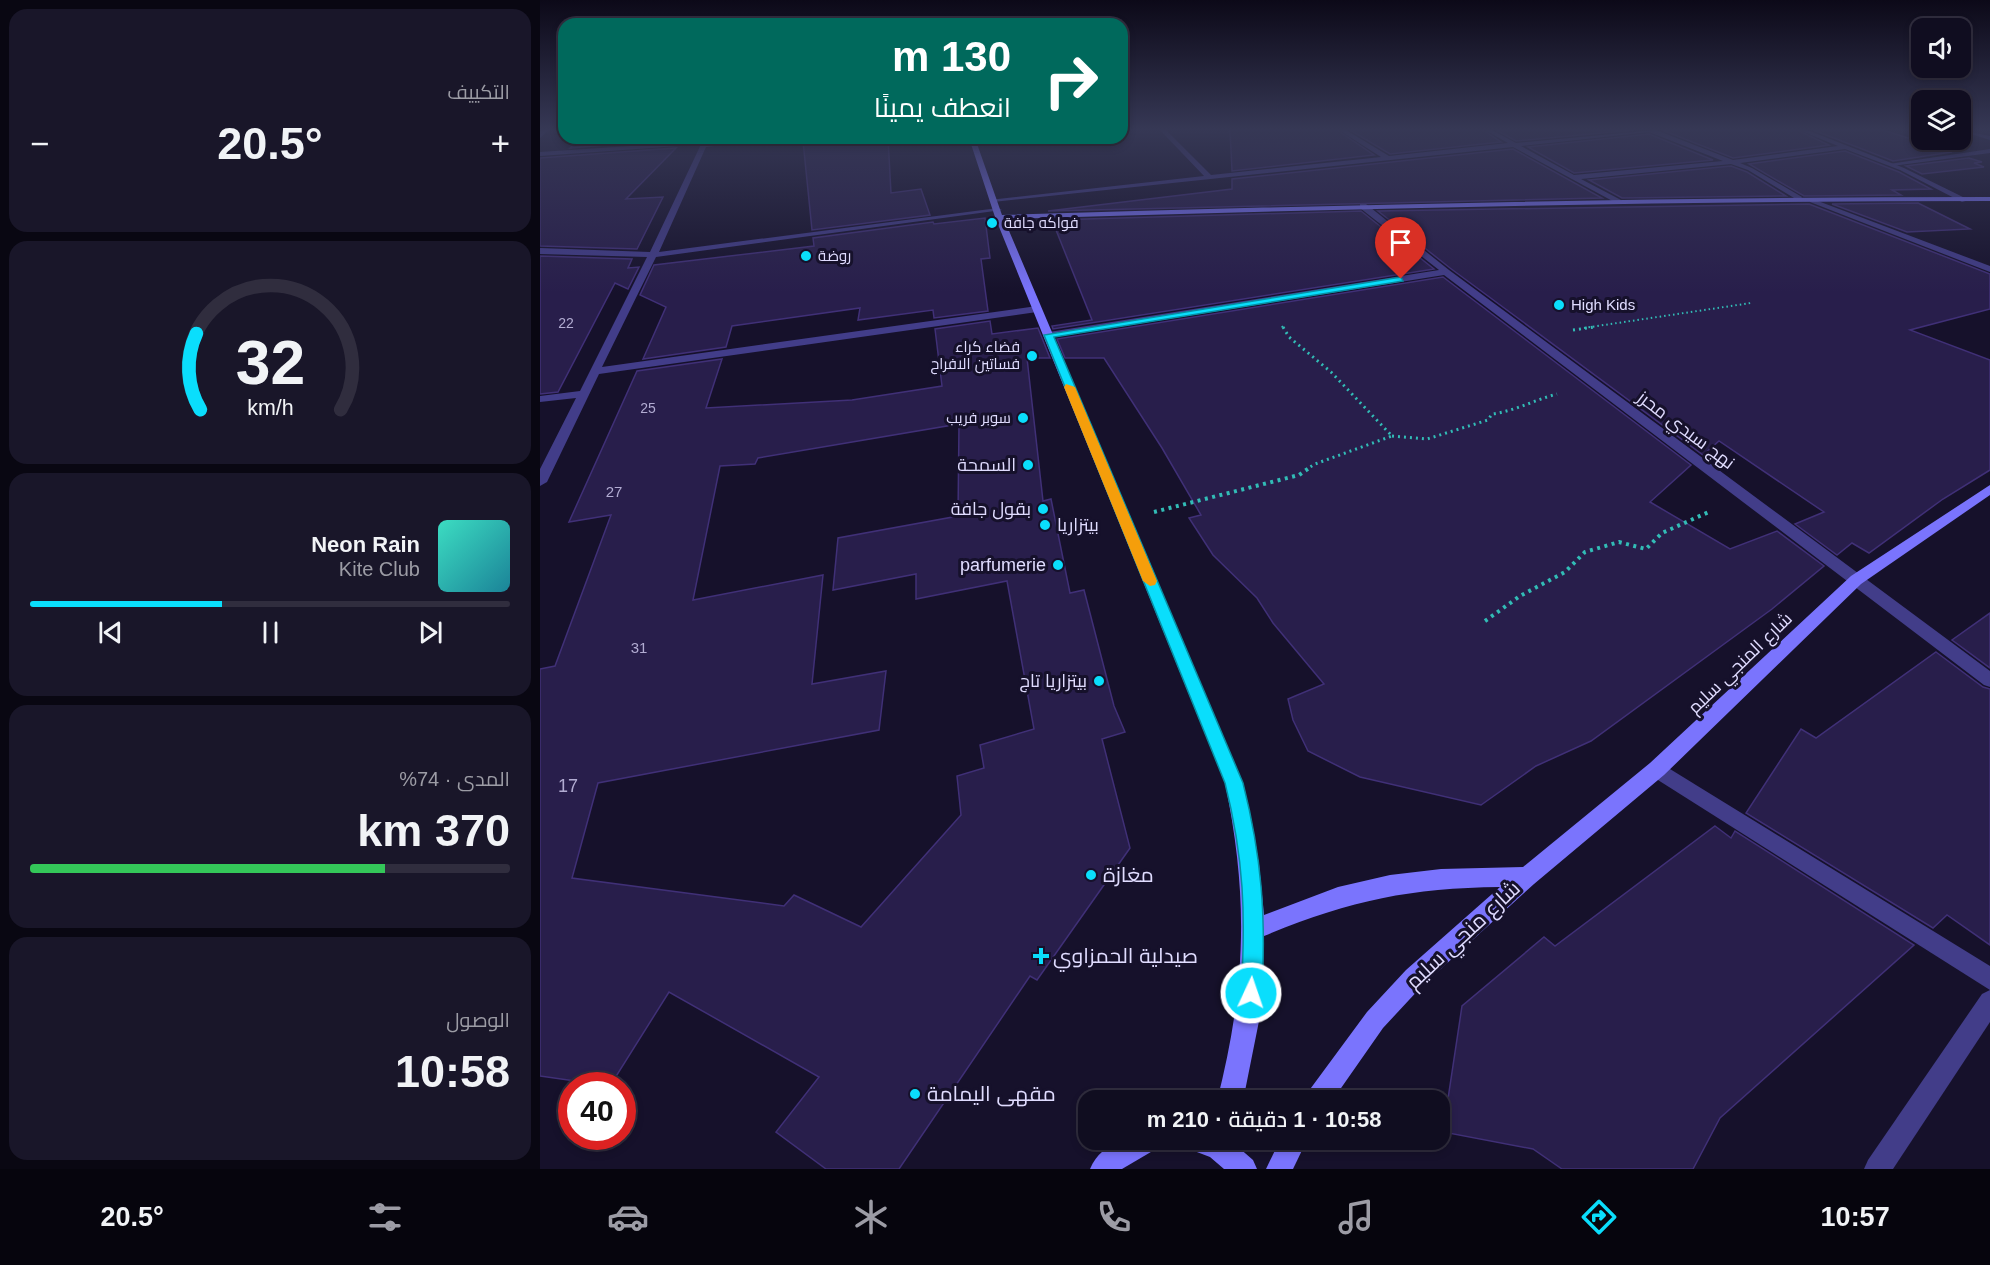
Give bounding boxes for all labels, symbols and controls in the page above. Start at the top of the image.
map controls [1911,18,1971,150]
button: sound [1911,18,1971,78]
text: 130 m [892,33,1011,80]
icon: right [1032,42,1110,120]
text: التكييف [447,81,510,103]
button: layers [1911,90,1971,150]
text: انعطف يمينًا [874,93,1011,123]
text: 20.5° [217,118,323,169]
text: − [30,125,49,162]
text: + [491,125,510,162]
place label: فواكه جافة [1004,214,1079,232]
marker: فواكه جافة [985,216,999,230]
pin [1375,217,1426,279]
icon: arrive [1384,226,1417,259]
place label: روضة [818,247,851,265]
marker: روضة [799,249,813,263]
place label: High Kids [1571,296,1635,313]
marker: High Kids [1552,298,1566,312]
house number: 22 [558,315,574,331]
text: 32 [235,328,305,397]
place label: فضاء كراء فساتين الافراح [930,338,1020,375]
marker: فضاء كراء فساتين الافراح [1025,349,1039,363]
street label: نهج سيدي محرز [1630,386,1739,476]
text: km/h [247,396,293,420]
house number: 25 [640,400,656,416]
place label: سوبر فريب [946,409,1011,427]
marker: سوبر فريب [1016,411,1030,425]
place label: السمحة [957,455,1016,475]
marker: السمحة [1021,458,1035,472]
house number: 27 [606,483,622,500]
place label: بقول جافة [951,499,1031,520]
marker: بقول جافة [1036,502,1050,516]
place label: بيتزاريا [1057,515,1099,536]
marker: بيتزاريا [1038,518,1052,532]
text: Neon Rain [311,532,420,557]
place label: parfumerie [960,555,1046,575]
text: Kite Club [339,558,420,580]
marker: parfumerie [1051,558,1065,572]
street label: شارع المنجي سليم [1684,608,1799,720]
icon: previous [94,616,127,649]
icon: pause [254,616,287,649]
icon: next [414,616,447,649]
house number: 31 [631,639,647,656]
place label: بيتزاريا تاج [1020,671,1087,693]
marker: بيتزاريا تاج [1092,674,1106,688]
text: المدى · 74% [399,768,510,790]
house number: 17 [558,776,578,796]
text: 370 km [357,805,510,856]
place label: مغازة [1103,863,1154,887]
marker: مغازة [1084,868,1098,882]
street label: شارع منجي سليم [1401,876,1528,997]
place label: صيدلية الحمزاوي [1053,944,1198,972]
marker: صيدلية الحمزاوي [1034,949,1048,963]
position arrow [1219,961,1283,1025]
text: الوصول [446,1009,510,1031]
text: 10:58 [395,1046,510,1097]
speed limit sign: 40 [558,1072,636,1150]
place label: مقهى اليمامة [927,1082,1056,1107]
marker: مقهى اليمامة [908,1087,922,1101]
text: 10:58 · 1 دقيقة · 210 m [1147,1107,1381,1132]
icon: filters [364,1196,406,1238]
icon: car [607,1196,649,1238]
icon: climate [850,1196,892,1238]
icon: phone [1093,1196,1135,1238]
icon: music [1335,1196,1377,1238]
icon: directions [1578,1196,1620,1238]
text: 20.5° [100,1202,164,1232]
text: 10:57 [1821,1202,1890,1232]

